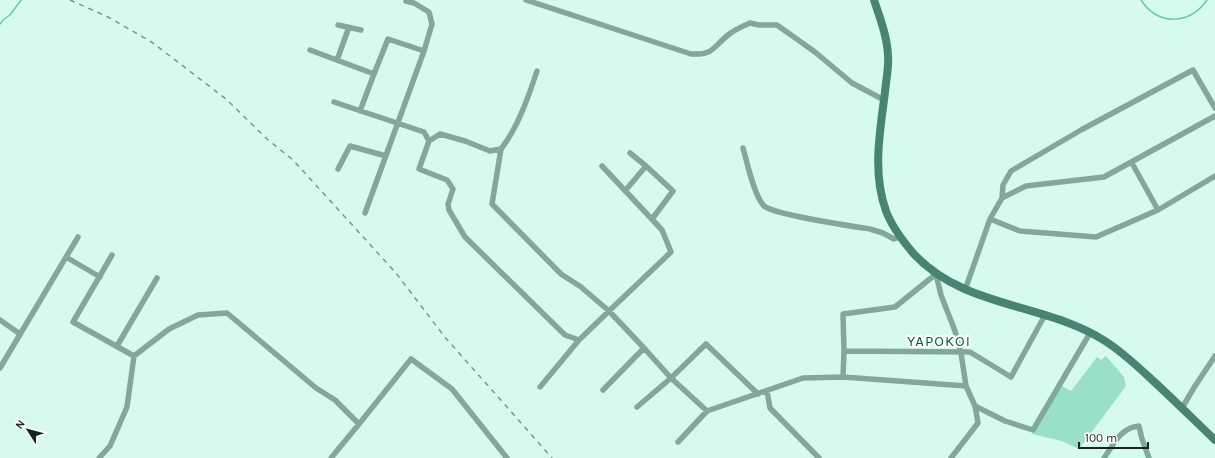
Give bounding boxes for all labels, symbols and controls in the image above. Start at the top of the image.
district label: YAPOKOI [907,332,971,350]
north arrow [8,410,48,450]
text: N [13,417,28,431]
scale bar [1079,424,1148,450]
text: 100 m [1085,431,1117,445]

